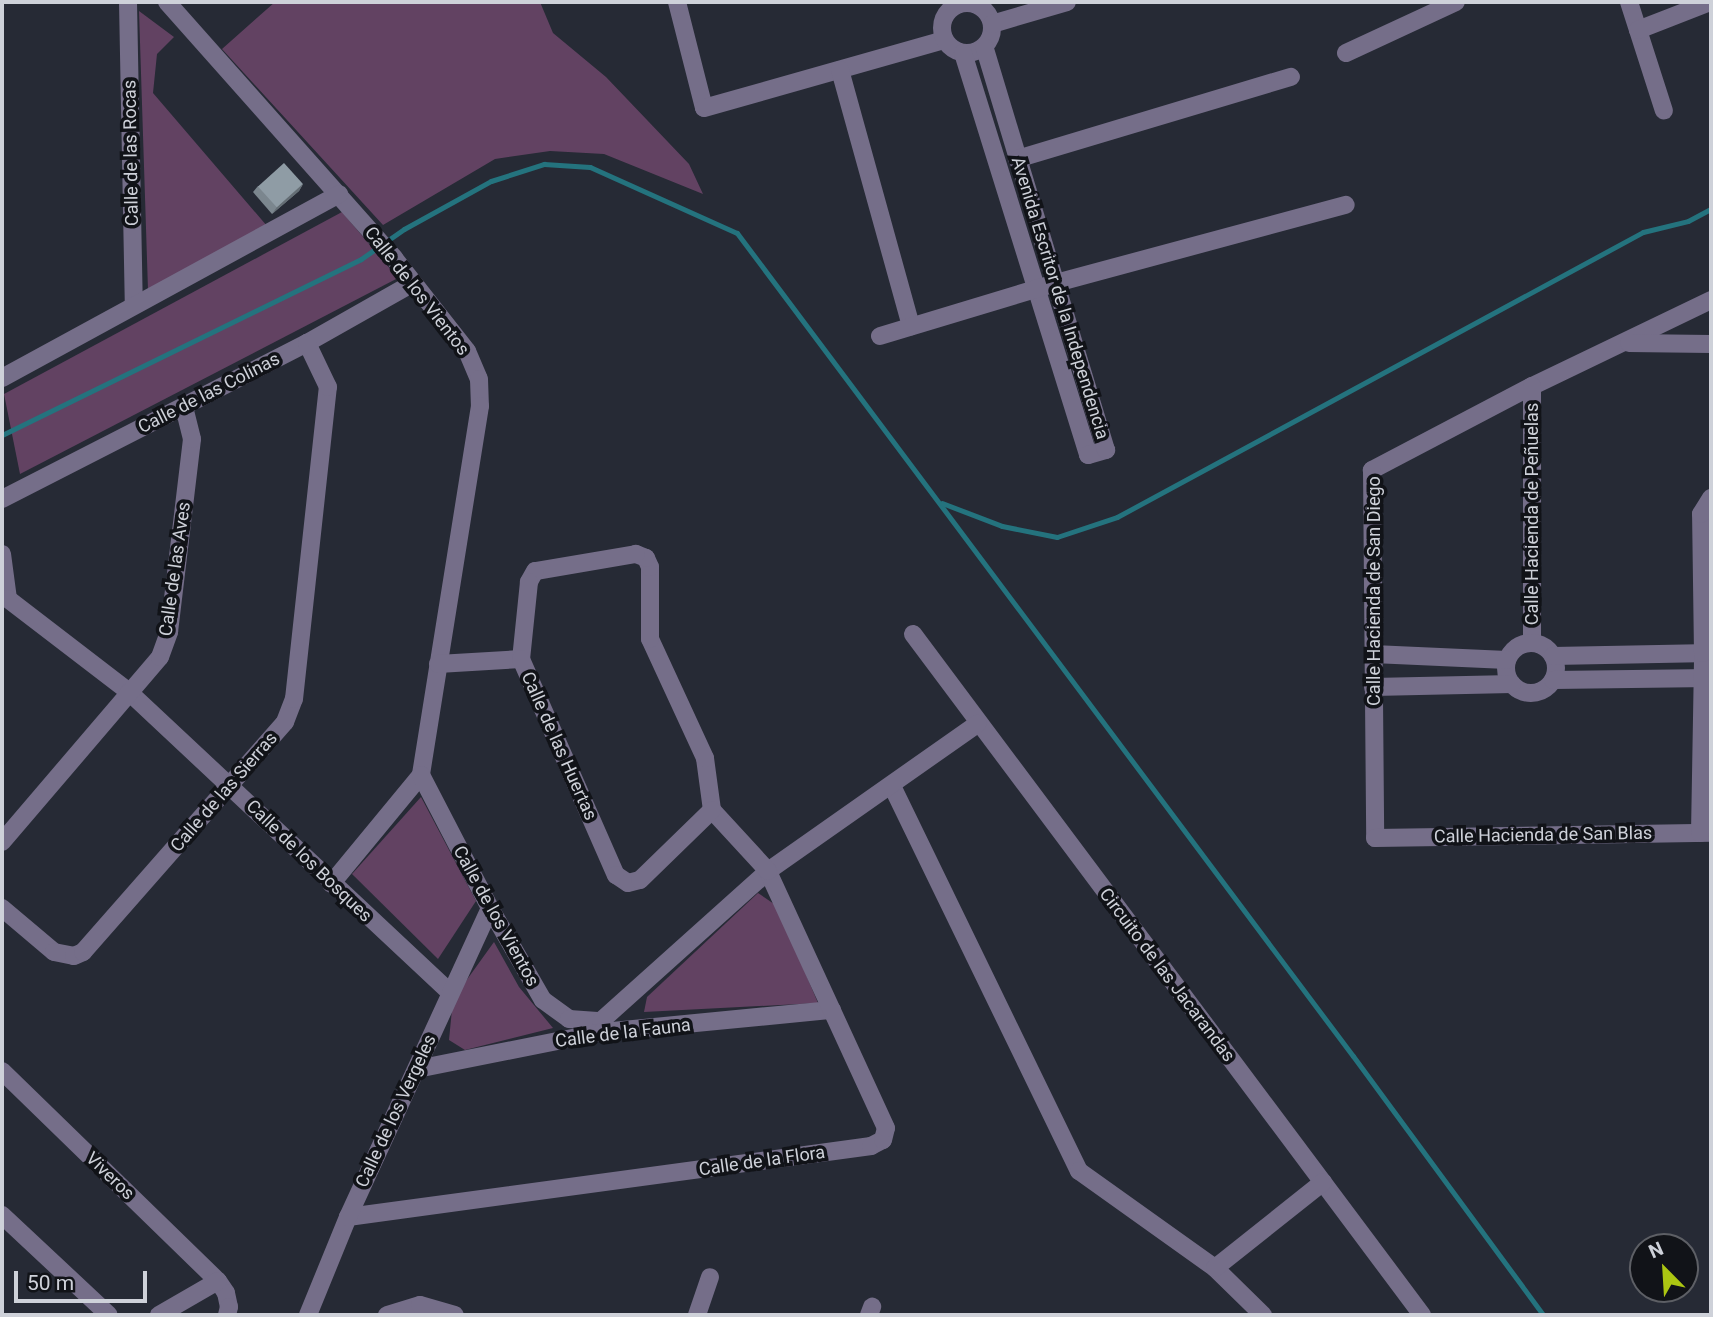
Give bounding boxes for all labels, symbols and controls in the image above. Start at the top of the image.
street label: Calle de las Rocas [119,80,143,226]
street label: Avenida Escritor de la Independencia [1007,154,1113,442]
street label: Calle de los Vientos [360,222,474,360]
street label: Calle de las Colinas [135,348,283,438]
street label: Calle Hacienda de Peñuelas [1521,403,1543,625]
street label: Calle Hacienda de San Diego [1363,476,1385,706]
street label: Calle de las Aves [155,501,195,637]
street label: Calle de las Huertas [517,668,601,824]
street label: Calle de las Sierras [166,728,282,856]
street label: Calle de los Bosques [242,795,376,927]
street label: Calle Hacienda de San Blas [1434,822,1652,848]
street label: Calle de los Vientos [448,842,544,990]
street label: Circuito de las Jacarandas [1095,884,1239,1066]
street label: Calle de la Fauna [554,1014,692,1052]
street label: Calle de los Vergeles [351,1031,441,1191]
street label: Calle de la Flora [698,1141,826,1181]
street label: Viveros [81,1148,139,1204]
north arrow [1629,1233,1699,1303]
text: N [1645,1237,1667,1263]
scale bar [18,1258,150,1302]
text: 50 m [27,1271,74,1295]

